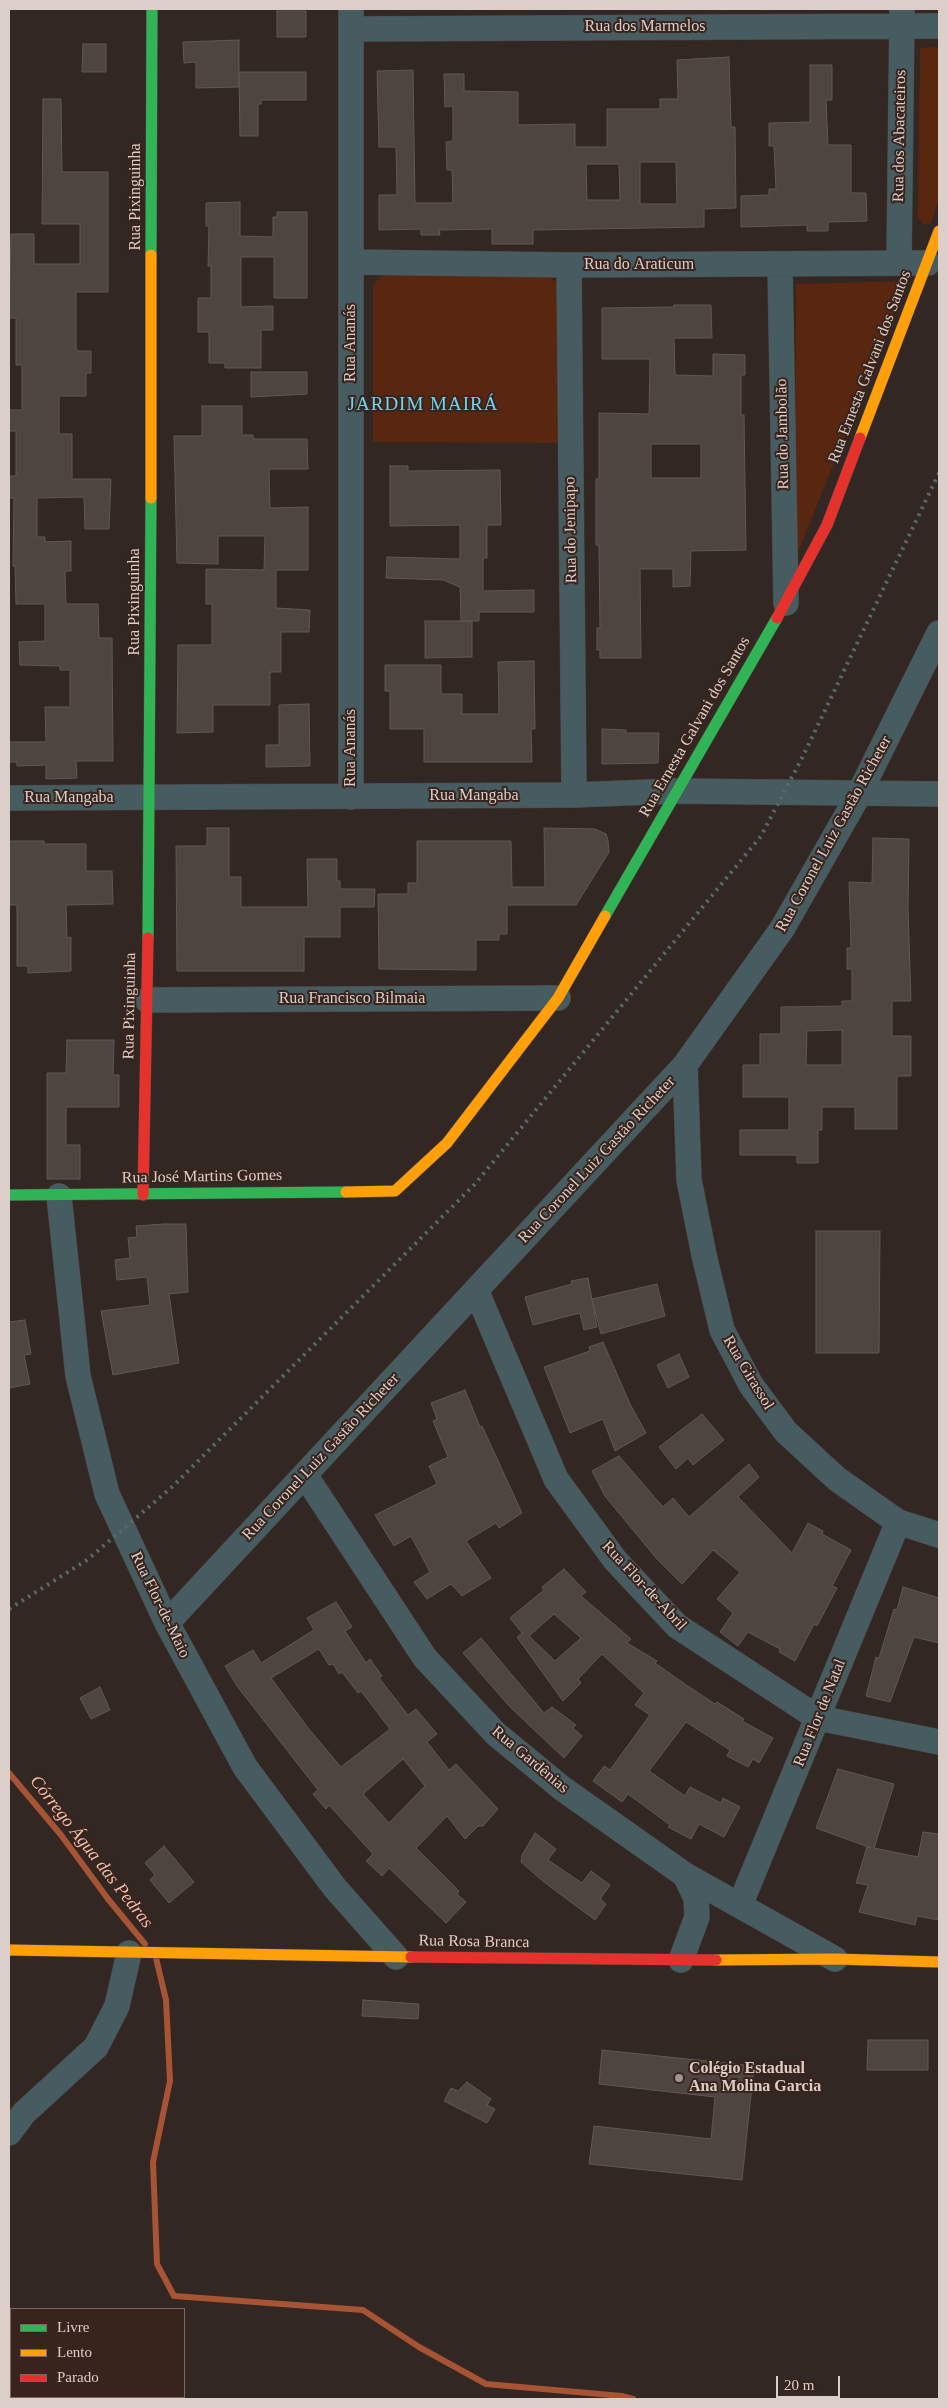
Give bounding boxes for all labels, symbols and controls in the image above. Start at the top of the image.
street label: Rua dos Marmelos [585,17,705,37]
street label: Rua dos Abacateiros [889,70,911,202]
street label: Rua Pixinguinha [126,143,146,251]
street label: Rua do Araticum [584,255,694,275]
street label: Rua Ernesta Galvani dos Santos [824,268,916,466]
street label: Rua Ananás [341,304,361,382]
street label: Rua do Jambolão [772,378,794,490]
district label: JARDIM MAIRÁ [346,394,500,416]
street label: Rua do Jenipapo [560,477,582,583]
street label: Rua Pixinguinha [125,548,145,656]
street label: Rua Ernesta Galvani dos Santos [635,633,755,821]
street label: Rua Ananás [341,709,361,787]
street label: Rua Coronel Luiz Gastão Richeter [772,733,896,935]
street label: Rua Mangaba [429,786,519,806]
street label: Rua Mangaba [24,788,114,808]
street label: Rua Pixinguinha [119,952,141,1060]
street label: Rua Francisco Bilmaia [279,989,425,1009]
street label: Rua Coronel Luiz Gastão Richeter [515,1073,679,1247]
street label: Rua José Martins Gomes [122,1166,282,1188]
street label: Rua Girassol [718,1332,778,1414]
street label: Rua Coronel Luiz Gastão Richeter [239,1370,403,1544]
street label: Rua Flor-de-Abril [598,1537,690,1635]
street label: Rua Flor-de-Maio [126,1549,194,1661]
street label: Rua Flor de Natal [790,1656,850,1770]
street label: Rua Gardênias [488,1722,572,1798]
water label: Córrego Água das Pedras [25,1771,157,1933]
street label: Rua Rosa Branca [418,1931,530,1953]
place label: Colégio Estadual Ana Molina Garcia [689,2059,821,2097]
marker: Colégio Estadual Ana Molina Garcia [673,2072,685,2084]
legend [10,2308,185,2398]
text: Livre [57,2319,89,2335]
text: Lento [57,2344,92,2360]
scale bar [778,2366,842,2398]
text: Parado [57,2369,99,2385]
text: 20 m [784,2377,814,2393]

